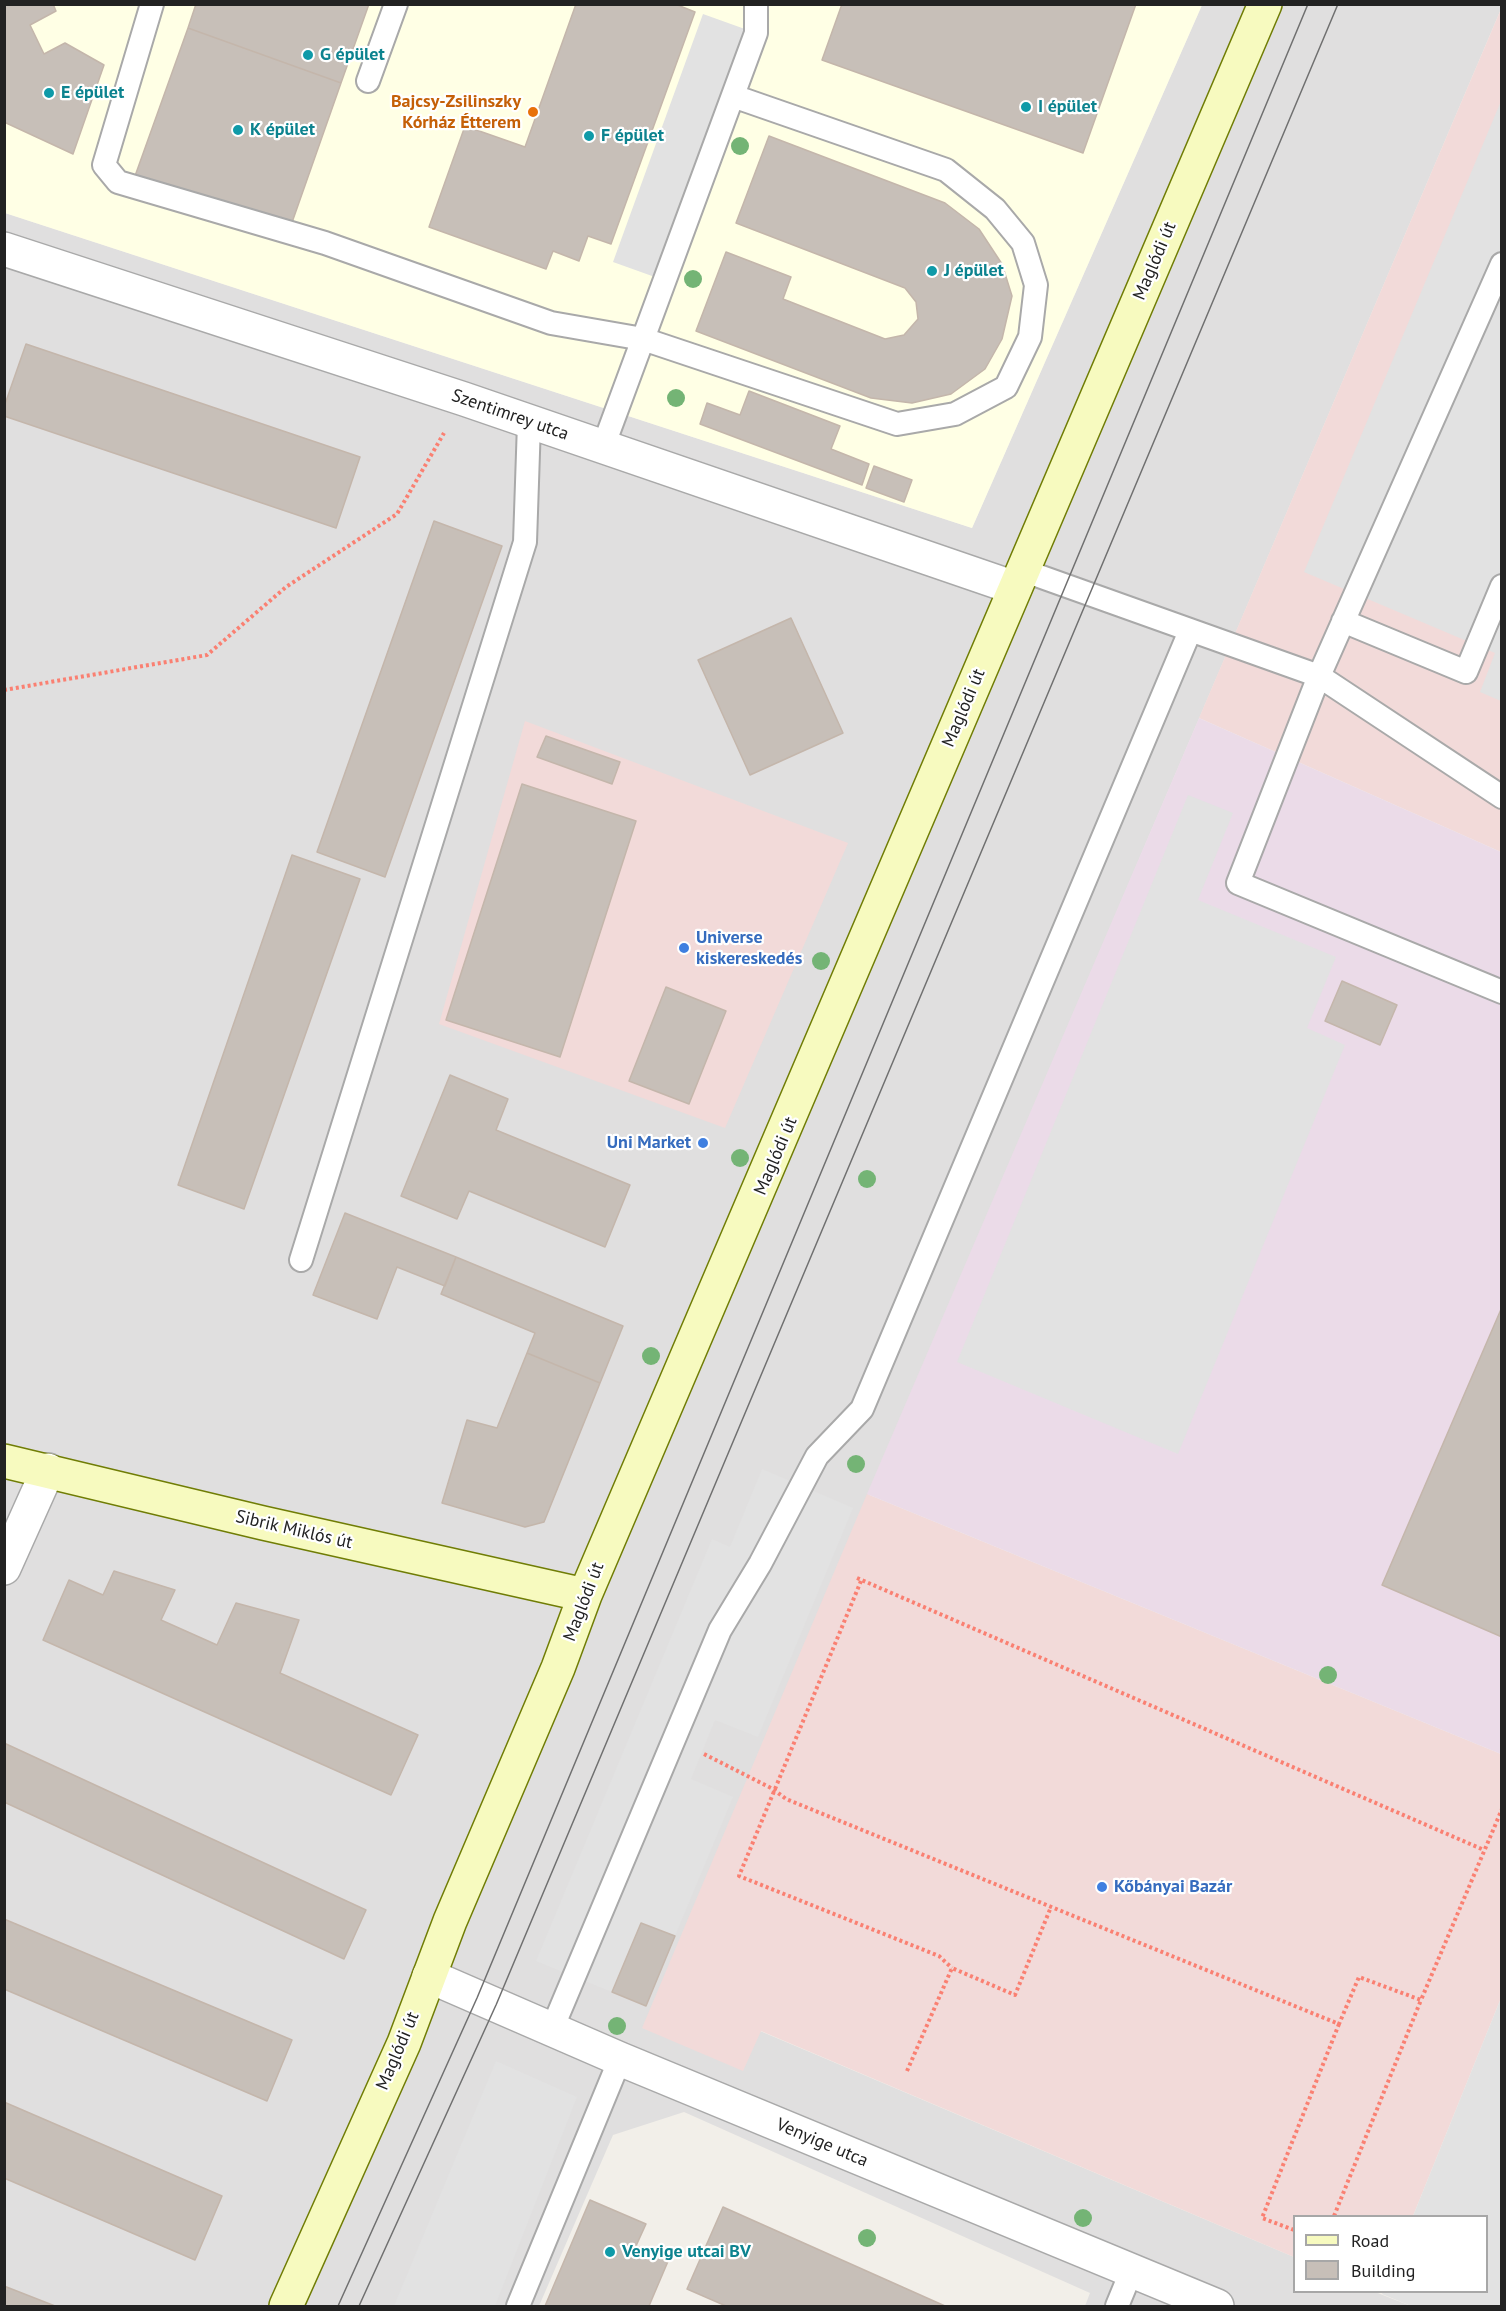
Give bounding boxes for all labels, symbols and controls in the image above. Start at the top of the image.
place label: G épület [320,44,385,66]
marker: G épület [301,48,315,62]
place label: E épület [61,82,124,104]
marker: E épület [42,86,56,100]
place label: Bajcsy-Zsilinszky Kórház Étterem [391,91,521,134]
place label: I épület [1038,96,1097,118]
marker: I épület [1019,100,1033,114]
marker: Bajcsy-Zsilinszky Kórház Étterem [526,105,540,119]
place label: K épület [250,119,315,141]
marker: K épület [231,123,245,137]
place label: F épület [601,125,664,147]
marker: F épület [582,129,596,143]
street label: Maglódi út [1129,219,1181,303]
place label: J épület [944,260,1004,282]
marker: J épület [925,264,939,278]
street label: Szentimrey utca [449,385,571,445]
street label: Maglódi út [938,666,990,750]
place label: Universe kiskereskedés [696,927,802,970]
marker: Universe kiskereskedés [677,941,691,955]
street label: Maglódi út [750,1114,802,1198]
place label: Uni Market [607,1132,691,1154]
marker: Uni Market [696,1136,710,1150]
street label: Sibrik Miklós út [233,1506,355,1554]
street label: Maglódi út [559,1559,609,1645]
place label: Kőbányai Bazár [1114,1876,1232,1898]
marker: Kőbányai Bazár [1095,1880,1109,1894]
street label: Maglódi út [372,2009,424,2093]
street label: Venyige utca [773,2114,871,2172]
legend [1293,2215,1488,2293]
text: Road [1351,2229,1389,2252]
place label: Venyige utcai BV [622,2241,751,2263]
marker: Venyige utcai BV [603,2245,617,2259]
text: Building [1351,2259,1415,2282]

